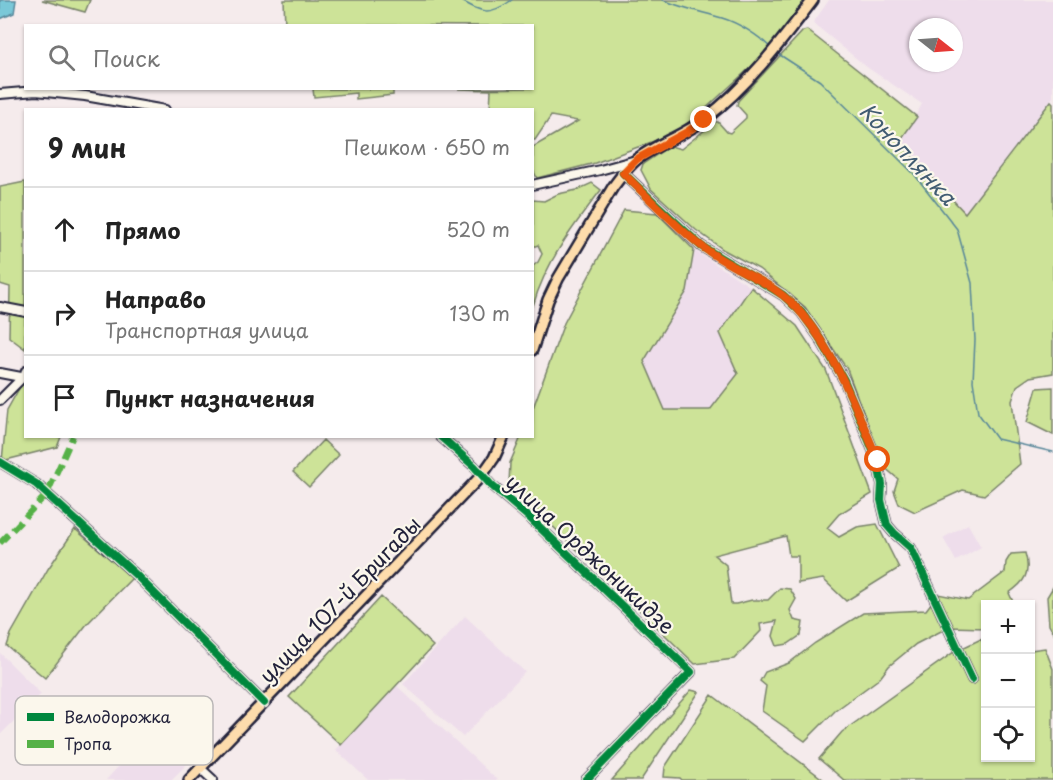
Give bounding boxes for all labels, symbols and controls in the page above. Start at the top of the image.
north arrow [909,18,963,72]
search box [24,24,534,90]
icon: search [45,41,78,74]
text: Поиск [93,41,160,74]
water label: Коноплянка [853,95,966,212]
route end [690,106,716,132]
text: 9 мин [48,128,126,167]
text: Пешком · 650 m [344,132,510,162]
icon: ahead [48,213,81,246]
text: Прямо [105,213,180,246]
text: 520 m [446,214,510,244]
text: Направо [105,282,206,315]
icon: right [48,297,81,330]
text: 130 m [450,298,510,328]
text: Транспортная улица [105,315,308,345]
icon: arrive [48,381,81,414]
text: Пункт назначения [105,381,315,414]
route start [864,446,890,472]
street label: улица Орджоникидзе [499,466,683,640]
street label: улица 107-й Бригады [251,508,427,690]
map controls [981,600,1035,762]
button: + [981,600,1035,654]
button: − [981,654,1035,708]
legend [15,696,213,765]
text: Велодорожка [64,704,171,728]
button: locate [981,708,1035,762]
text: Тропа [64,731,112,755]

